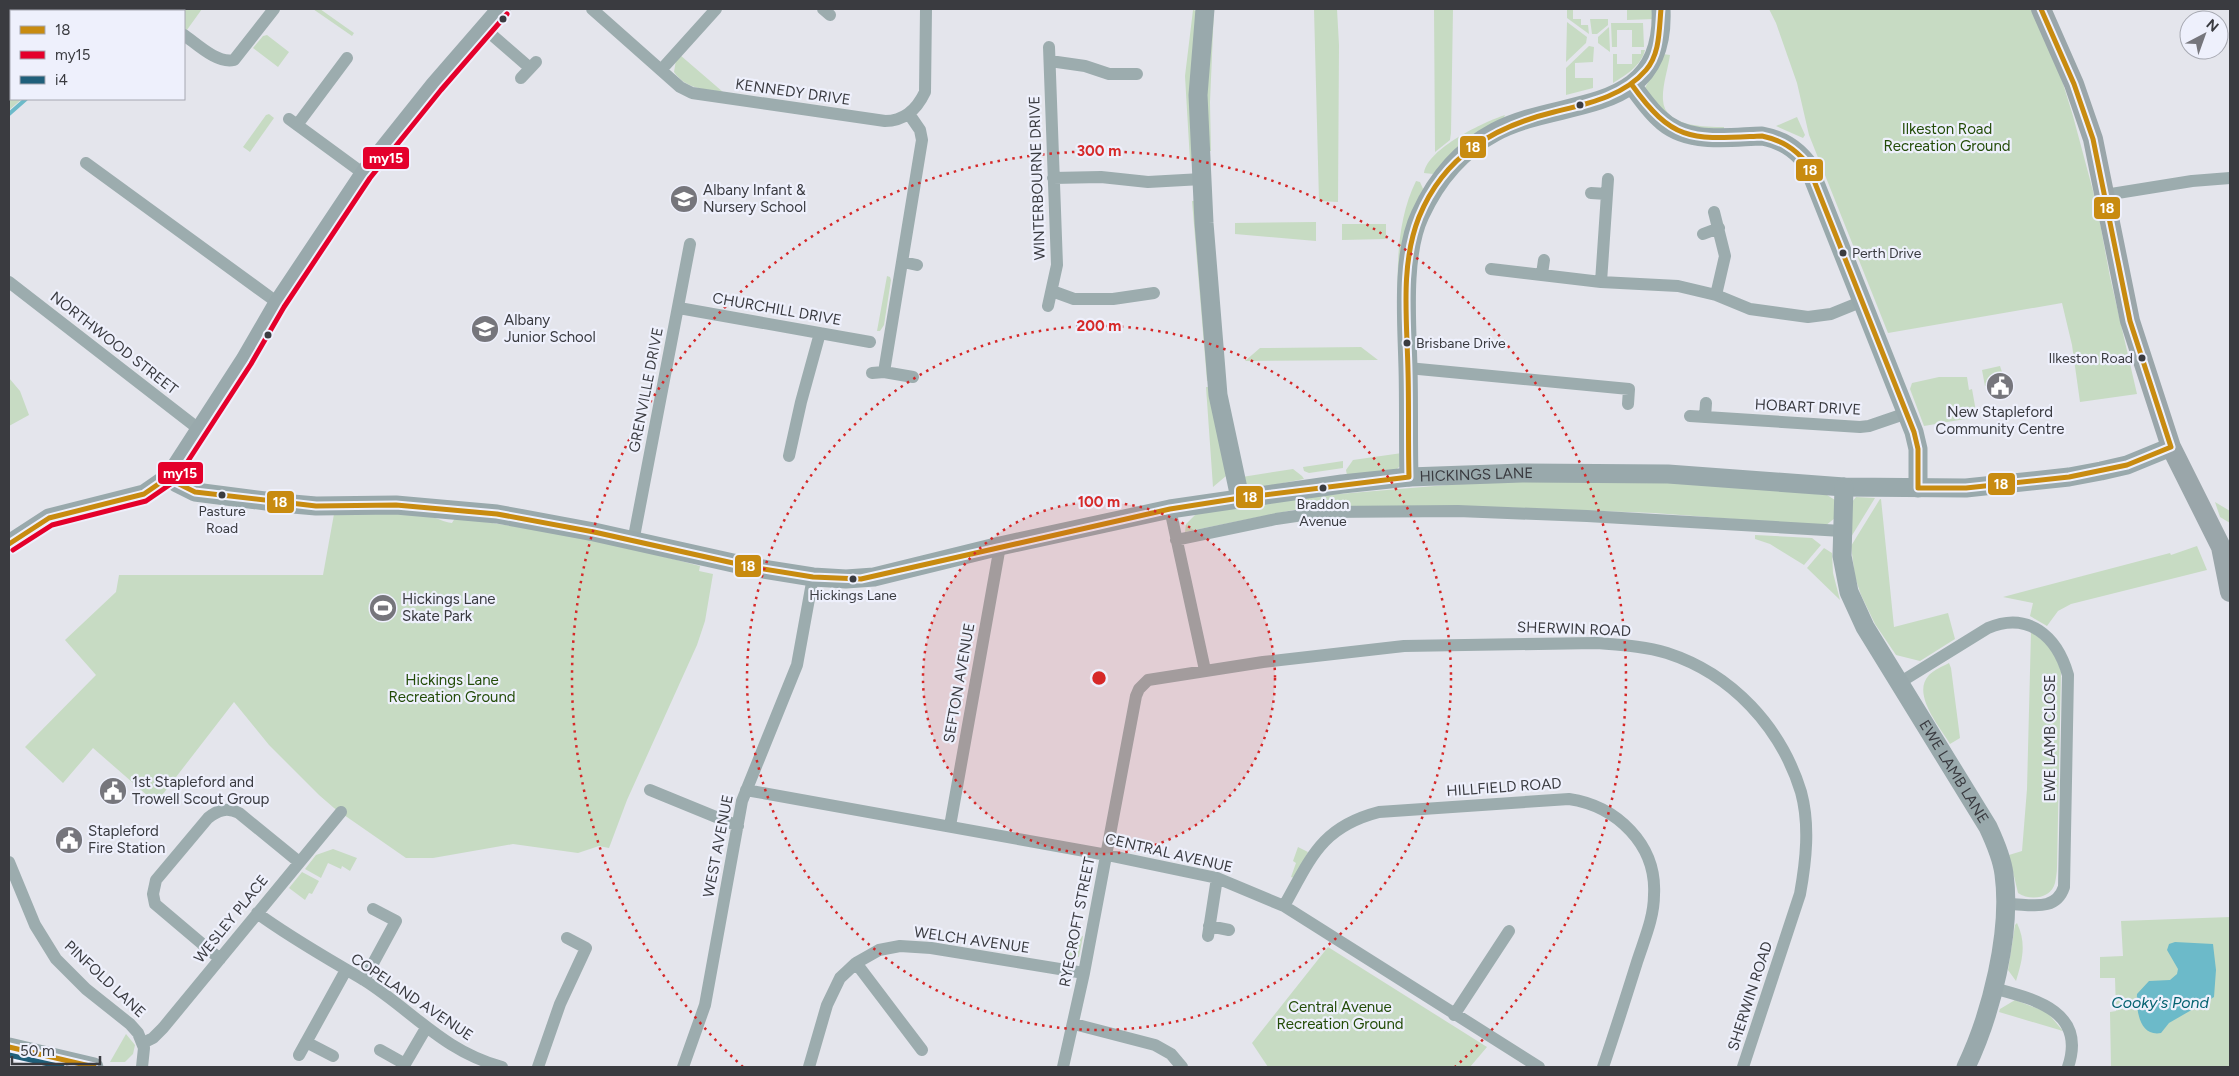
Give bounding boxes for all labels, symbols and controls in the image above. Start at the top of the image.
legend [10,10,185,100]
north arrow [2179,10,2229,60]
unlabelled marker [498,14,508,24]
text: N [2203,16,2222,36]
text: 18 [55,21,70,39]
text: my15 [55,46,90,64]
text: i4 [55,71,68,89]
street label: KENNEDY DRIVE [734,75,852,109]
street label: WINTERBOURNE DRIVE [1025,95,1049,261]
unlabelled marker [1575,100,1585,110]
park label: Ilkeston Road Recreation Ground [1883,120,2011,155]
line badge: 18 [1459,135,1487,159]
text: 18 [1466,139,1480,156]
text: 300 m [1077,142,1121,160]
line badge: my15 [362,146,410,170]
text: my15 [369,150,403,167]
line badge: 18 [1795,158,1824,182]
text: 18 [1803,162,1817,179]
place label: Albany Infant & Nursery School [703,181,806,216]
school or university icon: Albany Infant & Nursery School [669,184,699,214]
line badge: 18 [2093,196,2121,220]
text: 18 [2100,200,2114,217]
place label: Perth Drive [1852,245,1922,262]
marker: Perth Drive [1838,248,1848,258]
street label: NORTHWOOD STREET [47,288,182,399]
street label: CHURCHILL DRIVE [711,289,843,329]
place label: Albany Junior School [504,311,596,346]
school or university icon: Albany Junior School [470,314,500,344]
text: 200 m [1077,317,1121,335]
street label: GRENVILLE DRIVE [625,326,667,454]
unlabelled marker [263,330,273,340]
place label: Brisbane Drive [1416,335,1506,352]
marker: Brisbane Drive [1402,338,1412,348]
place label: Ilkeston Road [2048,350,2133,367]
marker: Ilkeston Road [2137,353,2147,363]
public building icon: New Stapleford Community Centre [1985,371,2015,401]
street label: HOBART DRIVE [1754,395,1862,419]
place label: New Stapleford Community Centre [1936,403,2064,438]
line badge: my15 [157,461,204,485]
street label: HICKINGS LANE [1419,464,1533,486]
text: my15 [163,465,197,482]
line badge: 18 [1987,472,2016,496]
text: 18 [1994,476,2008,493]
marker: Braddon Avenue [1318,483,1328,493]
line badge: 18 [1235,485,1264,509]
text: 18 [1243,489,1257,506]
marker: Pasture Road [217,490,227,500]
line badge: 18 [266,490,295,514]
text: 100 m [1078,493,1120,511]
text: 18 [273,494,287,511]
place label: Braddon Avenue [1297,496,1350,530]
place label: Pasture Road [198,503,246,537]
line badge: 18 [734,554,762,578]
text: 18 [741,558,755,575]
marker: Hickings Lane [848,574,858,584]
place label: Hickings Lane [809,587,897,604]
place label: Hickings Lane Skate Park [402,590,496,625]
sports icon: Hickings Lane Skate Park [368,593,398,623]
street label: SHERWIN ROAD [1517,618,1631,640]
street label: SEFTON AVENUE [940,622,978,744]
centre of rings [1090,669,1108,687]
park label: Hickings Lane Recreation Ground [388,671,516,706]
street label: EWE LAMB CLOSE [2041,674,2059,802]
street label: EWE LAMB LANE [1915,717,1993,827]
place label: 1st Stapleford and Trowell Scout Group [132,773,270,808]
street label: HILLFIELD ROAD [1446,774,1562,800]
public building icon: 1st Stapleford and Trowell Scout Group [98,776,128,806]
street label: WEST AVENUE [699,793,737,899]
place label: Stapleford Fire Station [88,822,165,857]
public building icon: Stapleford Fire Station [54,825,84,855]
street label: CENTRAL AVENUE [1103,830,1235,876]
street label: RYECROFT STREET [1056,855,1099,989]
street label: WESLEY PLACE [190,871,272,967]
street label: WELCH AVENUE [913,923,1031,957]
street label: PINFOLD LANE [61,937,149,1021]
street label: SHERWIN ROAD [1724,939,1776,1053]
street label: COPELAND AVENUE [347,949,477,1045]
water label: Cooky's Pond [2111,993,2209,1012]
park label: Central Avenue Recreation Ground [1276,998,1404,1033]
scale bar [12,1034,100,1066]
text: 50 m [20,1042,55,1060]

